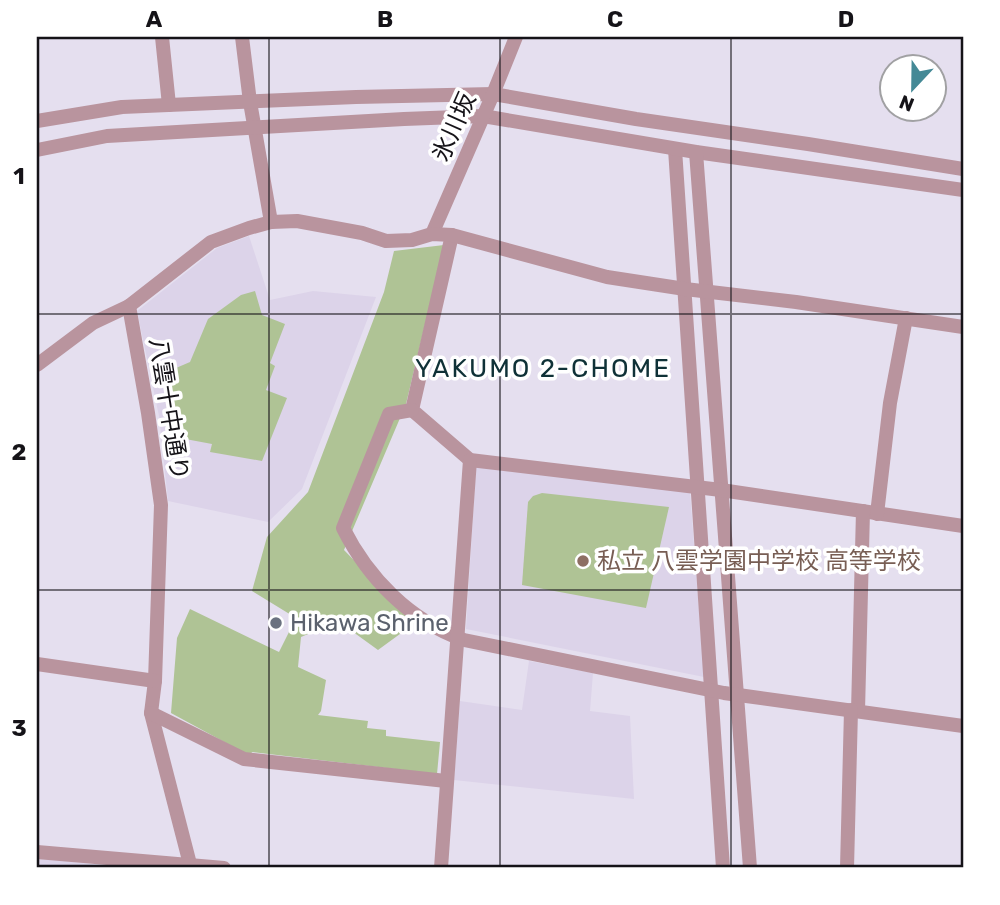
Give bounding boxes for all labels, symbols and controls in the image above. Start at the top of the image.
text: A [146,5,163,33]
text: B [377,5,393,33]
text: C [607,5,623,33]
text: D [838,5,854,33]
north arrow [878,52,948,122]
street label: 氷川坂 [427,88,481,166]
text: N [896,90,917,117]
text: 1 [13,162,25,190]
street label: 八雲十中通り [144,336,194,482]
district label: YAKUMO 2-CHOME [415,353,671,384]
text: 2 [12,438,26,466]
place label: 私立 八雲学園中学校 高等学校 [597,547,921,575]
marker: 私立 八雲学園中学校 高等学校 [575,553,591,569]
place label: Hikawa Shrine [290,609,449,637]
marker: Hikawa Shrine [268,615,284,631]
text: 3 [11,714,27,742]

